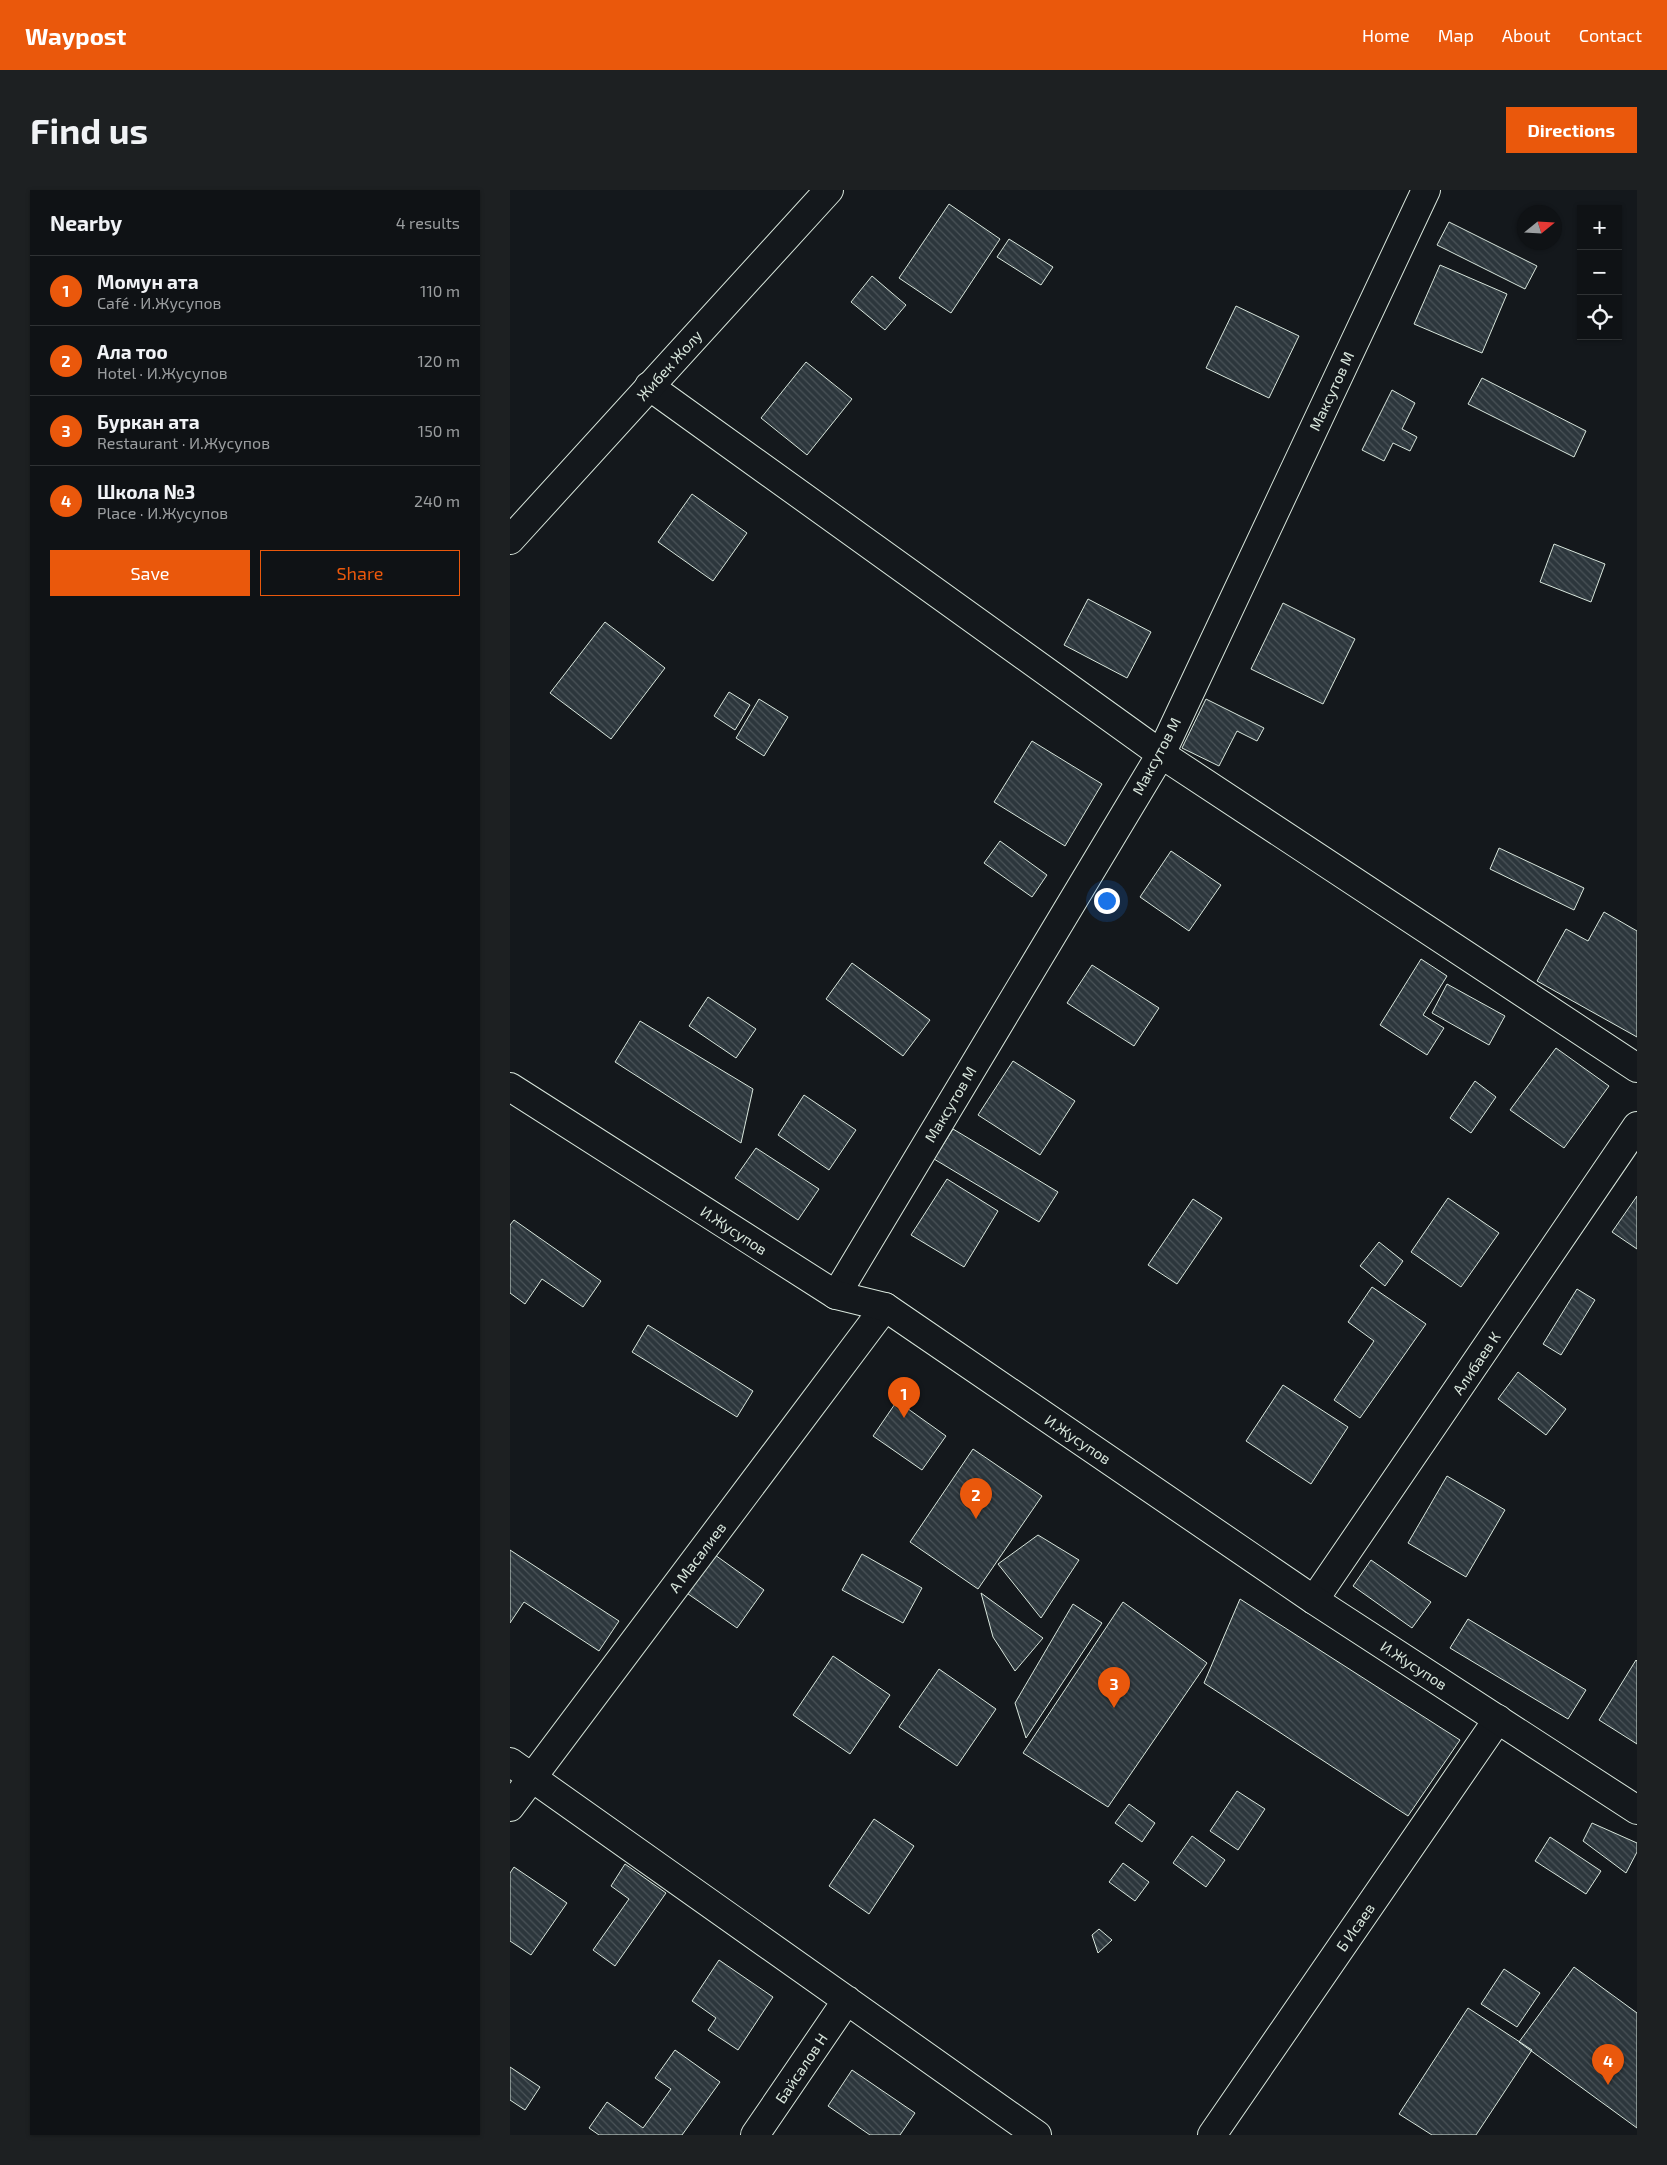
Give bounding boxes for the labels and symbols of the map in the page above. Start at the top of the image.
north arrow [1517,205,1562,250]
street label: Жибек Жолу [633,326,706,405]
street label: Максутов М [1305,349,1358,434]
street label: Максутов М [1128,714,1185,798]
your location [1094,888,1120,914]
street label: Максутов М [920,1063,981,1146]
street label: И.Жусупов [697,1202,771,1259]
street label: Алибаев К [1448,1328,1504,1398]
pin: 1 [888,1377,920,1418]
street label: И.Жусупов [1041,1410,1115,1469]
pin: 2 [960,1478,992,1519]
street label: А Масалиев [665,1518,729,1596]
street label: И.Жусупов [1377,1637,1451,1694]
pin: 3 [1098,1667,1130,1708]
street label: Б Исаев [1332,1899,1378,1955]
street label: Байсалов Н [771,2030,831,2106]
pin: 4 [1592,2044,1624,2085]

